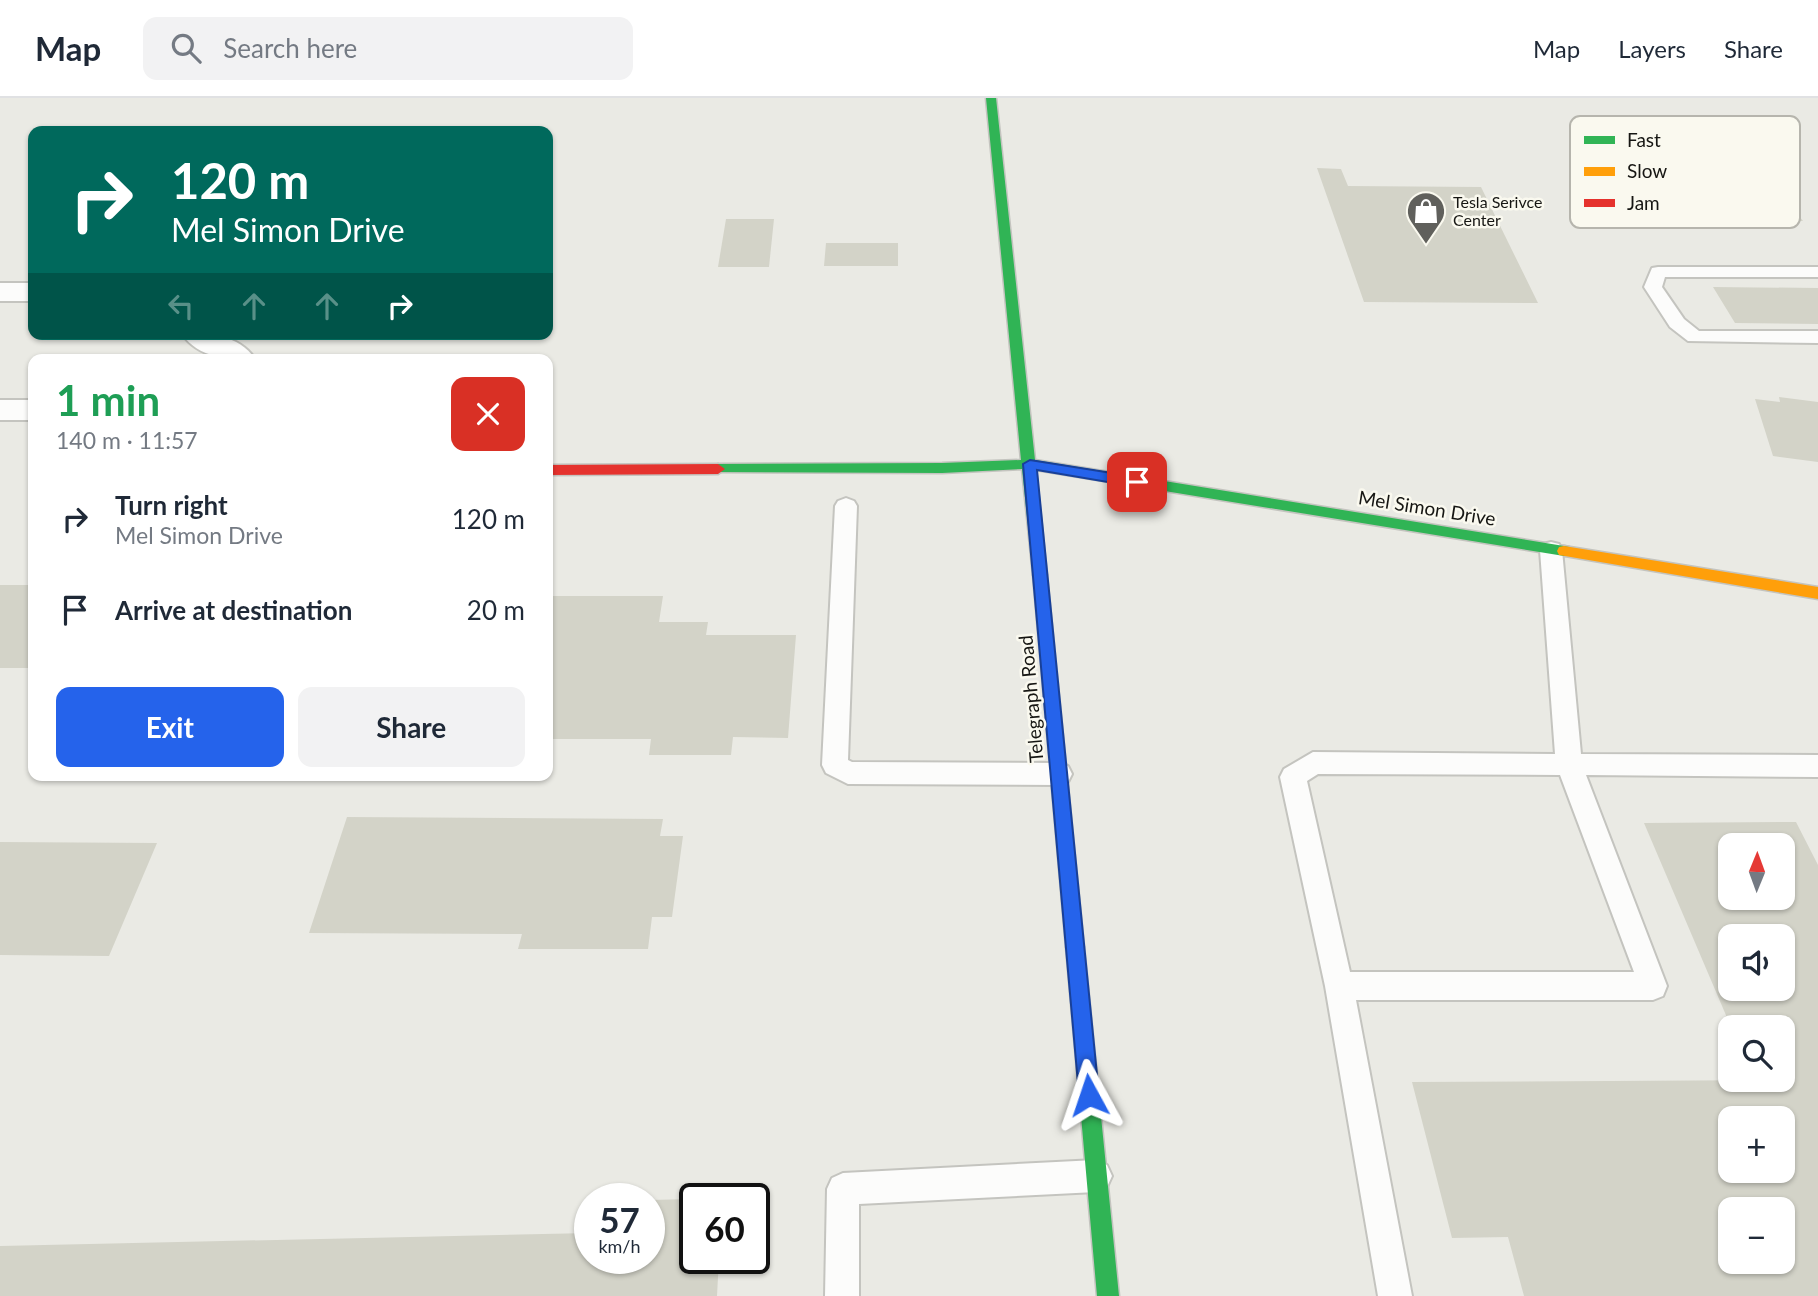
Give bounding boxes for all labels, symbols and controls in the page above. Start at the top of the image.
search box [143,17,633,80]
text: Map [35,28,101,68]
icon: search [167,29,205,67]
text: Search here [223,32,357,64]
text: Map [1533,34,1580,63]
text: Layers [1618,34,1686,63]
text: Share [1724,34,1783,63]
legend [1570,116,1800,228]
text: Fast [1627,128,1661,151]
text: 120 m [171,151,309,209]
icon: right [56,154,147,245]
text: Slow [1627,159,1667,182]
shop icon: Tesla Serivce Center [1405,190,1447,245]
text: Jam [1627,191,1660,214]
place label: Tesla Serivce Center [1453,192,1542,229]
text: Mel Simon Drive [171,210,405,249]
icon: left [162,287,200,325]
icon: ahead [235,287,273,325]
icon: ahead [308,287,346,325]
icon: right [381,287,419,325]
text: 1 min [56,375,160,425]
button: close [451,377,525,451]
text: 140 m · 11:57 [56,426,198,454]
pin [1107,452,1167,512]
icon: arrive [1118,463,1156,501]
street label: Mel Simon Drive [1357,485,1497,530]
text: Turn right [115,489,228,521]
icon: right [56,500,94,538]
text: 120 m [452,503,525,535]
text: Mel Simon Drive [115,521,283,549]
icon: arrive [56,591,94,629]
text: Arrive at destination [115,594,352,626]
text: 20 m [467,594,525,626]
street label: Telegraph Road [1013,634,1048,764]
button: Exit [56,687,284,767]
button: Share [298,687,525,767]
north arrow [1718,833,1796,910]
map controls [1718,833,1795,1274]
button: sound [1718,924,1795,1001]
button: search [1718,1015,1795,1092]
position arrow [1052,1058,1126,1132]
button: + [1718,1106,1795,1183]
speed limit sign: 60 [679,1183,770,1274]
button: − [1718,1197,1795,1274]
text: 57 [599,1198,640,1240]
text: km/h [598,1235,641,1257]

